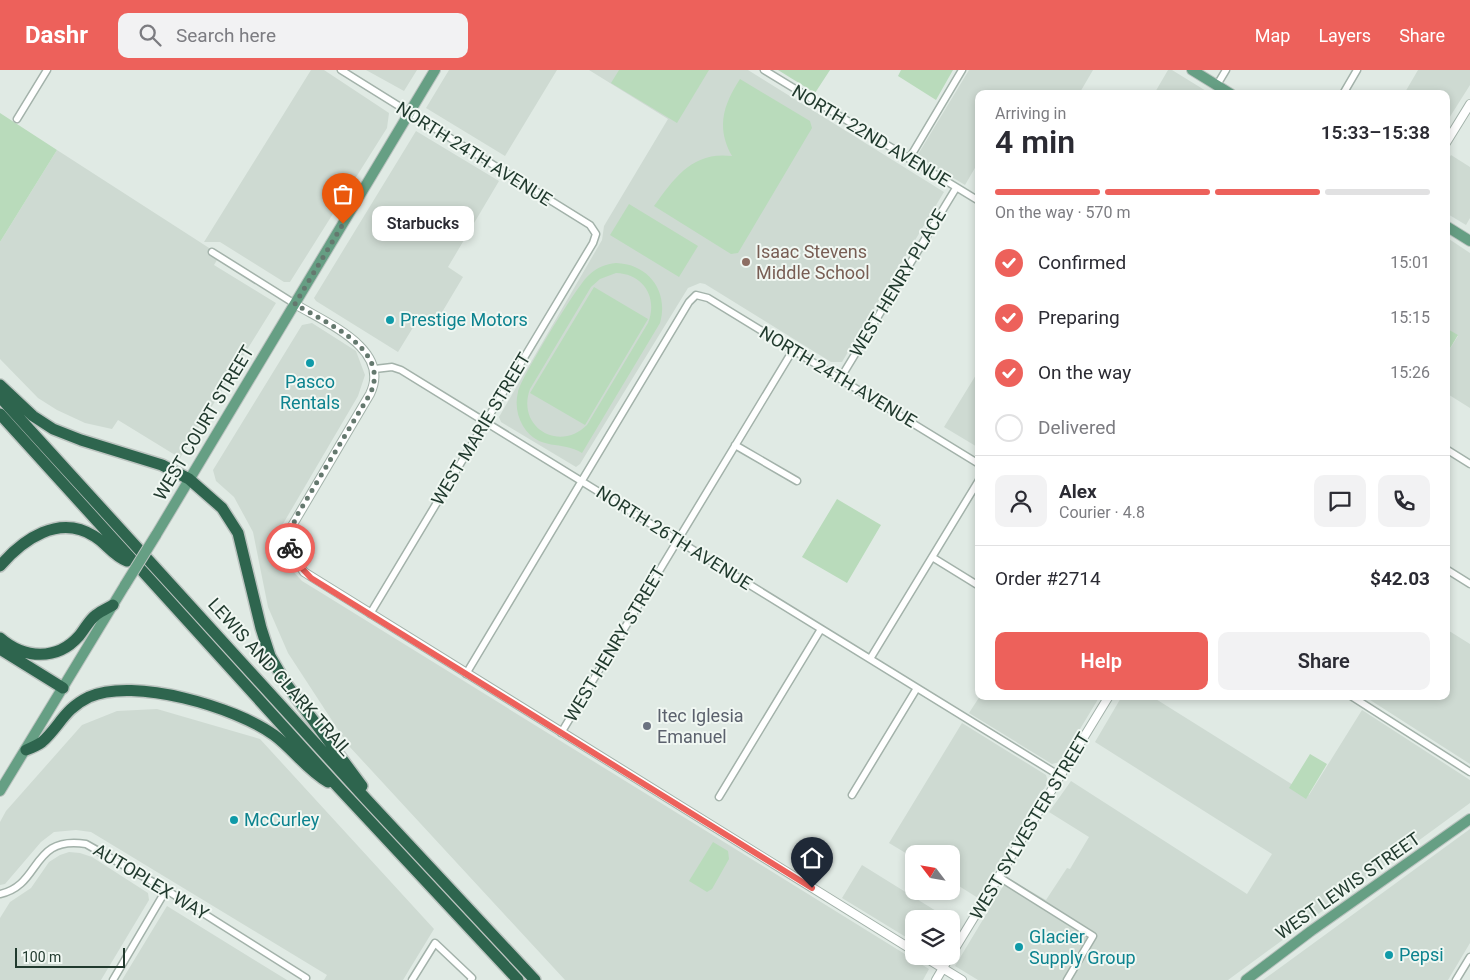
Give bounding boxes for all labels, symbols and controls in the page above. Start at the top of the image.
search box [118,13,468,58]
text: Dashr [25,21,88,49]
icon: search [136,21,164,49]
text: Search here [176,24,276,47]
text: Map [1255,25,1290,46]
text: Layers [1318,25,1371,46]
text: Share [1399,25,1445,46]
street label: NORTH 22ND AVENUE [789,80,954,191]
street label: NORTH 24TH AVENUE [393,97,556,210]
text: Arriving in [995,104,1066,123]
text: 15:33–15:38 [1321,121,1430,144]
text: 4 min [995,123,1075,161]
pin [322,173,364,224]
icon: bag [329,180,357,208]
text: On the way · 570 m [995,203,1131,222]
street label: WEST HENRY PLACE [845,205,950,360]
callout: Starbucks [373,206,476,242]
text: Starbucks [387,214,459,233]
place label: Isaac Stevens Middle School [756,241,870,283]
icon: check [995,249,1023,277]
text: Confirmed [1038,251,1126,274]
text: 15:01 [1390,253,1430,272]
marker: Isaac Stevens Middle School [740,256,752,268]
icon: check [995,304,1023,332]
text: Preparing [1038,306,1120,329]
text: 15:15 [1390,308,1430,327]
place label: Prestige Motors [400,309,528,330]
marker: Prestige Motors [384,314,396,326]
street label: NORTH 24TH AVENUE [756,321,921,432]
street label: WEST COURT STREET [149,341,258,504]
street label: WEST MARIE STREET [427,349,534,509]
marker: Pasco Rentals [304,357,316,369]
icon: check [995,359,1023,387]
text: On the way [1038,361,1131,384]
text: 15:26 [1390,363,1430,382]
place label: Pasco Rentals [280,371,340,413]
text: Delivered [1038,416,1116,439]
button: person [995,475,1047,527]
button: chat [1314,475,1366,527]
button: phone [1378,475,1430,527]
text: Alex [1059,480,1097,503]
street label: NORTH 26TH AVENUE [593,481,756,594]
text: Courier · 4.8 [1059,503,1145,522]
courier [265,523,315,573]
icon: bike [276,534,304,562]
street label: WEST HENRY STREET [560,562,669,725]
text: Order #2714 [995,567,1101,590]
text: $42.03 [1370,567,1430,590]
street label: LEWIS AND CLARK TRAIL [204,594,357,760]
button: Help [995,632,1208,690]
button: Share [1218,632,1430,690]
place label: Itec Iglesia Emanuel [657,705,744,747]
marker: Itec Iglesia Emanuel [641,720,653,732]
street label: WEST SYLVESTER STREET [965,728,1094,923]
place label: McCurley [244,809,320,830]
marker: McCurley [228,814,240,826]
street label: WEST LEWIS STREET [1271,828,1424,943]
pin [791,837,833,888]
street label: AUTOPLEX WAY [90,839,213,924]
icon: home [798,844,826,872]
north arrow [905,845,960,900]
map controls [905,845,960,965]
button: layers [905,910,960,965]
place label: Glacier Supply Group [1029,926,1136,968]
marker: Glacier Supply Group [1013,941,1025,953]
place label: Pepsi [1399,944,1444,965]
scale bar [15,945,125,968]
text: 100 m [22,949,61,965]
marker: Pepsi [1383,949,1395,961]

